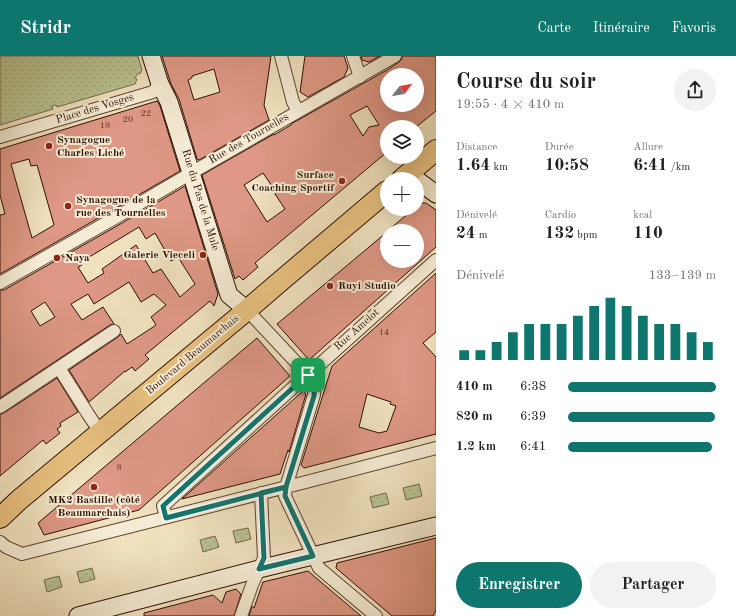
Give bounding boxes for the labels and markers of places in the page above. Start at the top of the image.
place label: Synagogue Charles Liché [57,135,124,159]
marker: Synagogue Charles Liché [44,141,54,151]
place label: Surface Coaching Sportif [252,170,335,194]
marker: Surface Coaching Sportif [337,176,347,186]
place label: Synagogue de la rue des Tournelles [76,195,166,219]
marker: Synagogue de la rue des Tournelles [63,201,73,211]
place label: Galerie Vieceli [123,250,195,261]
marker: Galerie Vieceli [198,250,208,260]
marker: Naya [52,253,62,263]
place label: Naya [65,253,90,264]
marker: Ruyi Studio [325,281,335,291]
place label: Ruyi Studio [338,281,396,292]
pin [291,358,325,392]
marker: MK2 Bastille (côté Beaumarchais) [89,482,99,492]
place label: MK2 Bastille (côté Beaumarchais) [48,495,140,519]

